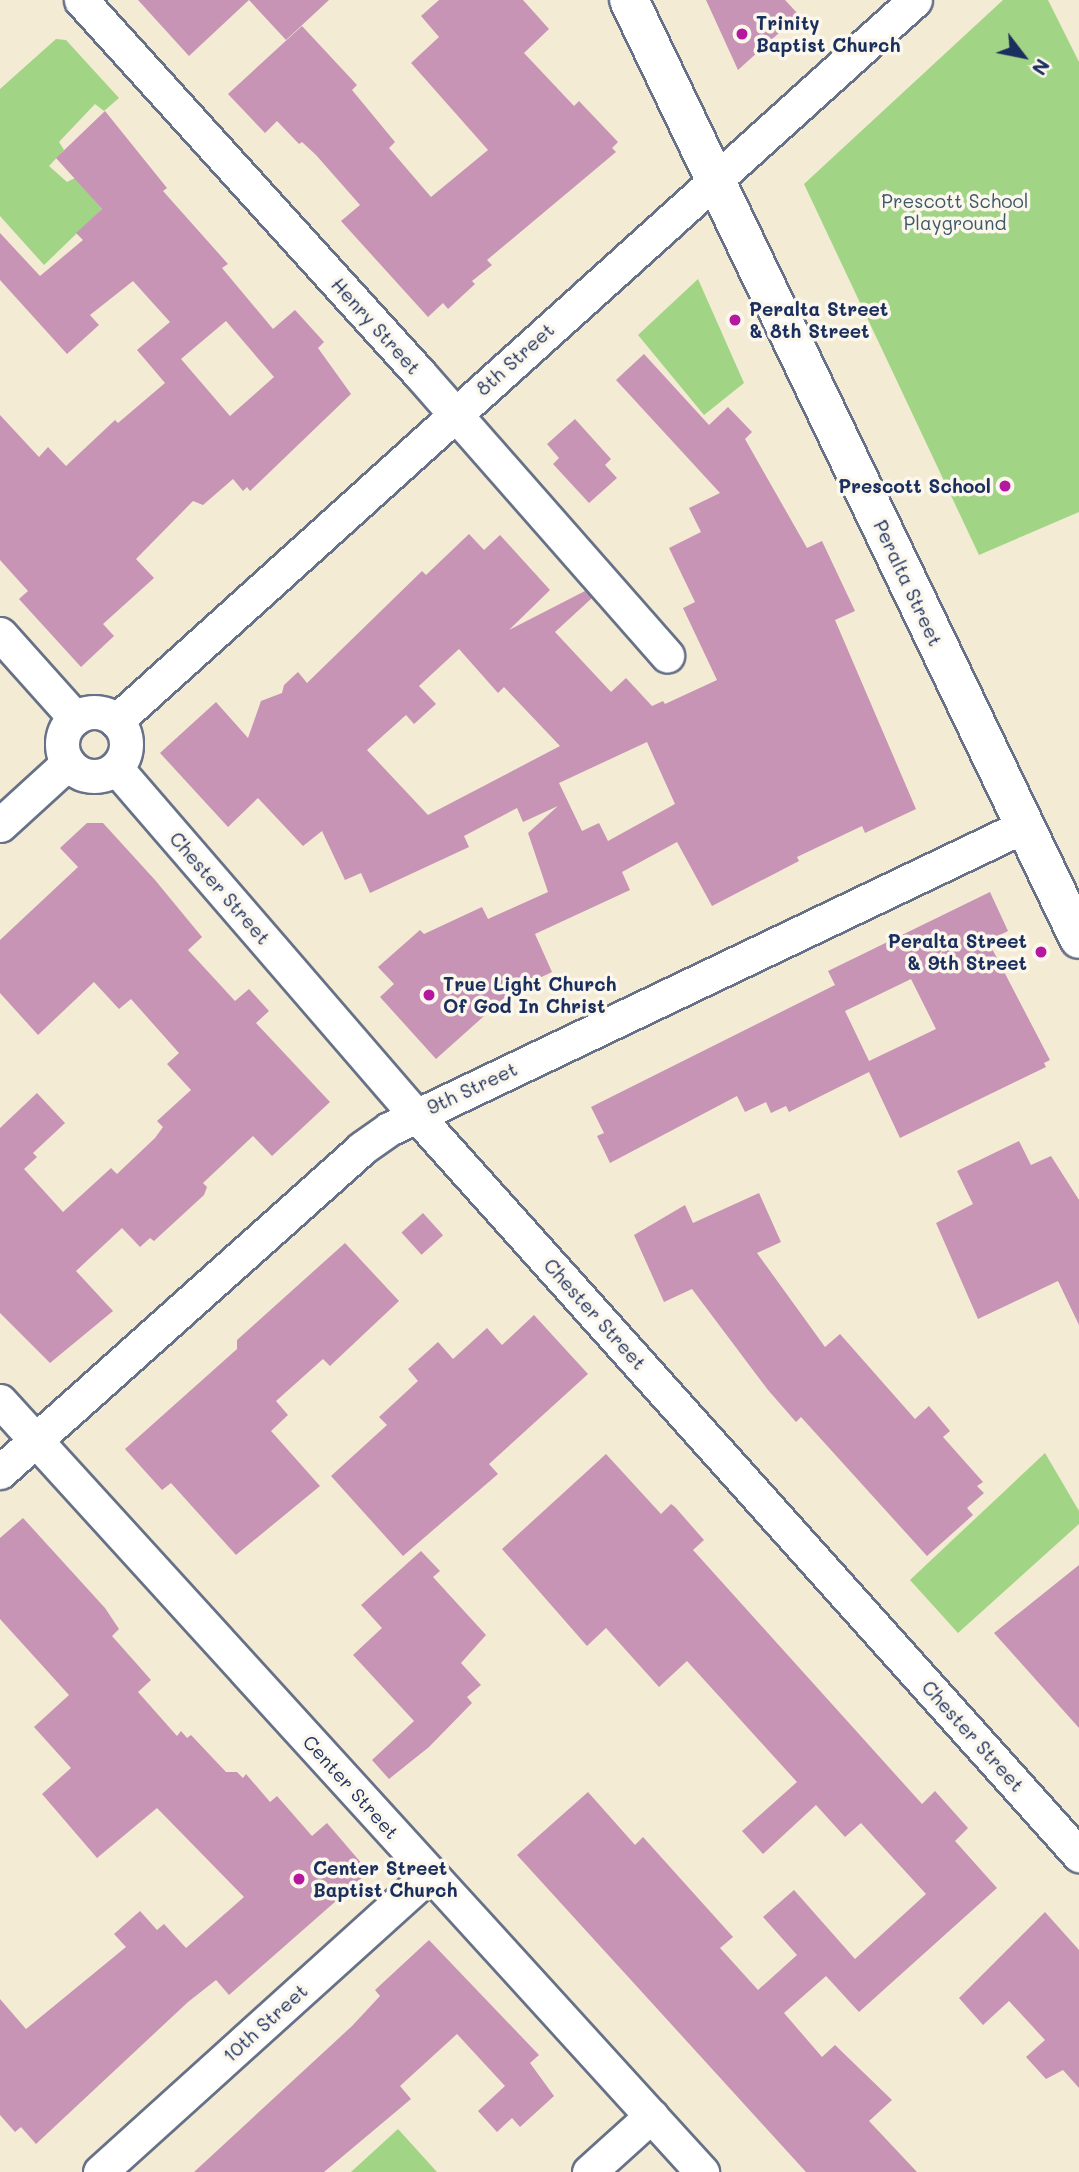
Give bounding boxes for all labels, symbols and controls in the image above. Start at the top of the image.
place label: Trinity Baptist Church [756,12,900,56]
north arrow [988,21,1058,91]
marker: Trinity Baptist Church [734,26,750,42]
text: N [1027,55,1056,80]
park label: Prescott School Playground [881,190,1029,234]
street label: Henry Street [327,273,425,379]
place label: Peralta Street & 8th Street [749,298,888,342]
marker: Peralta Street & 8th Street [727,312,743,328]
street label: 8th Street [471,318,559,400]
place label: Prescott School [838,475,991,497]
marker: Prescott School [997,478,1013,494]
street label: Peralta Street [869,516,947,650]
street label: Chester Street [165,827,275,949]
place label: Peralta Street & 9th Street [888,930,1027,974]
marker: Peralta Street & 9th Street [1033,944,1049,960]
place label: True Light Church Of God In Christ [443,973,617,1017]
marker: True Light Church Of God In Christ [421,987,437,1003]
street label: 9th Street [423,1057,521,1119]
street label: Chester Street [539,1254,651,1374]
street label: Chester Street [917,1676,1029,1796]
street label: Center Street [298,1730,404,1844]
place label: Center Street Baptist Church [313,1857,457,1901]
marker: Center Street Baptist Church [291,1871,307,1887]
street label: 10th Street [218,1979,312,2067]

